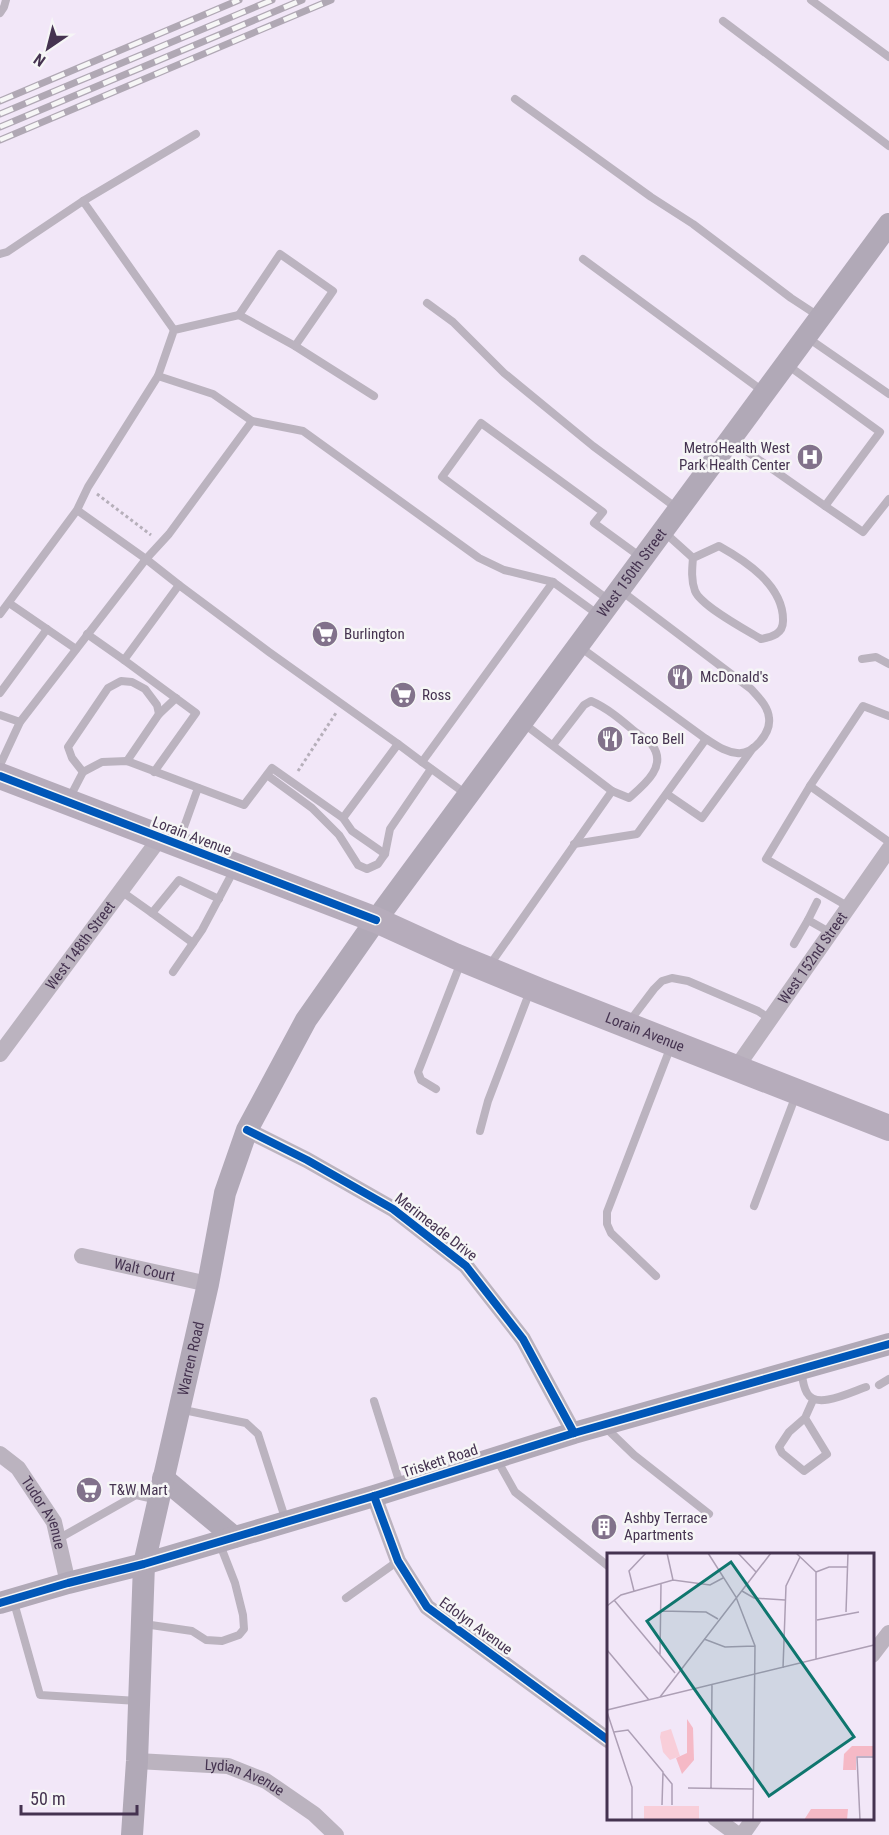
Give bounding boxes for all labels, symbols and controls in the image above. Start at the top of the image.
north arrow [18,18,78,78]
text: N [30,49,49,70]
place label: MetroHealth West Park Health Center [679,439,790,474]
hospital icon: MetroHealth West Park Health Center [795,442,825,472]
street label: West 150th Street [593,525,670,621]
supermarket icon: Burlington [310,619,340,649]
place label: Burlington [344,625,405,643]
restaurant icon: McDonald's [665,662,695,692]
place label: McDonald's [700,668,769,686]
supermarket icon: Ross [388,680,418,710]
place label: Ross [422,686,451,704]
restaurant icon: Taco Bell [595,724,625,754]
place label: Taco Bell [630,730,684,748]
street label: Lorain Avenue [150,813,234,859]
street label: West 148th Street [42,898,119,993]
street label: West 152nd Street [774,909,851,1008]
street label: Lorain Avenue [603,1009,687,1056]
street label: Merimeade Drive [391,1189,481,1265]
street label: Walt Court [112,1254,177,1285]
street label: Warren Road [174,1320,208,1397]
street label: Triskett Road [400,1440,480,1482]
street label: Tudor Avenue [17,1473,69,1551]
supermarket icon: T&W Mart [74,1475,104,1505]
place label: T&W Mart [109,1481,168,1499]
place label: Ashby Terrace Apartments [624,1509,708,1544]
building icon: Ashby Terrace Apartments [589,1512,619,1542]
inset map [607,1553,874,1820]
street label: Edolyn Avenue [436,1593,516,1659]
street label: Lydian Avenue [204,1756,288,1800]
scale bar [21,1778,136,1816]
text: 50 m [30,1788,65,1809]

